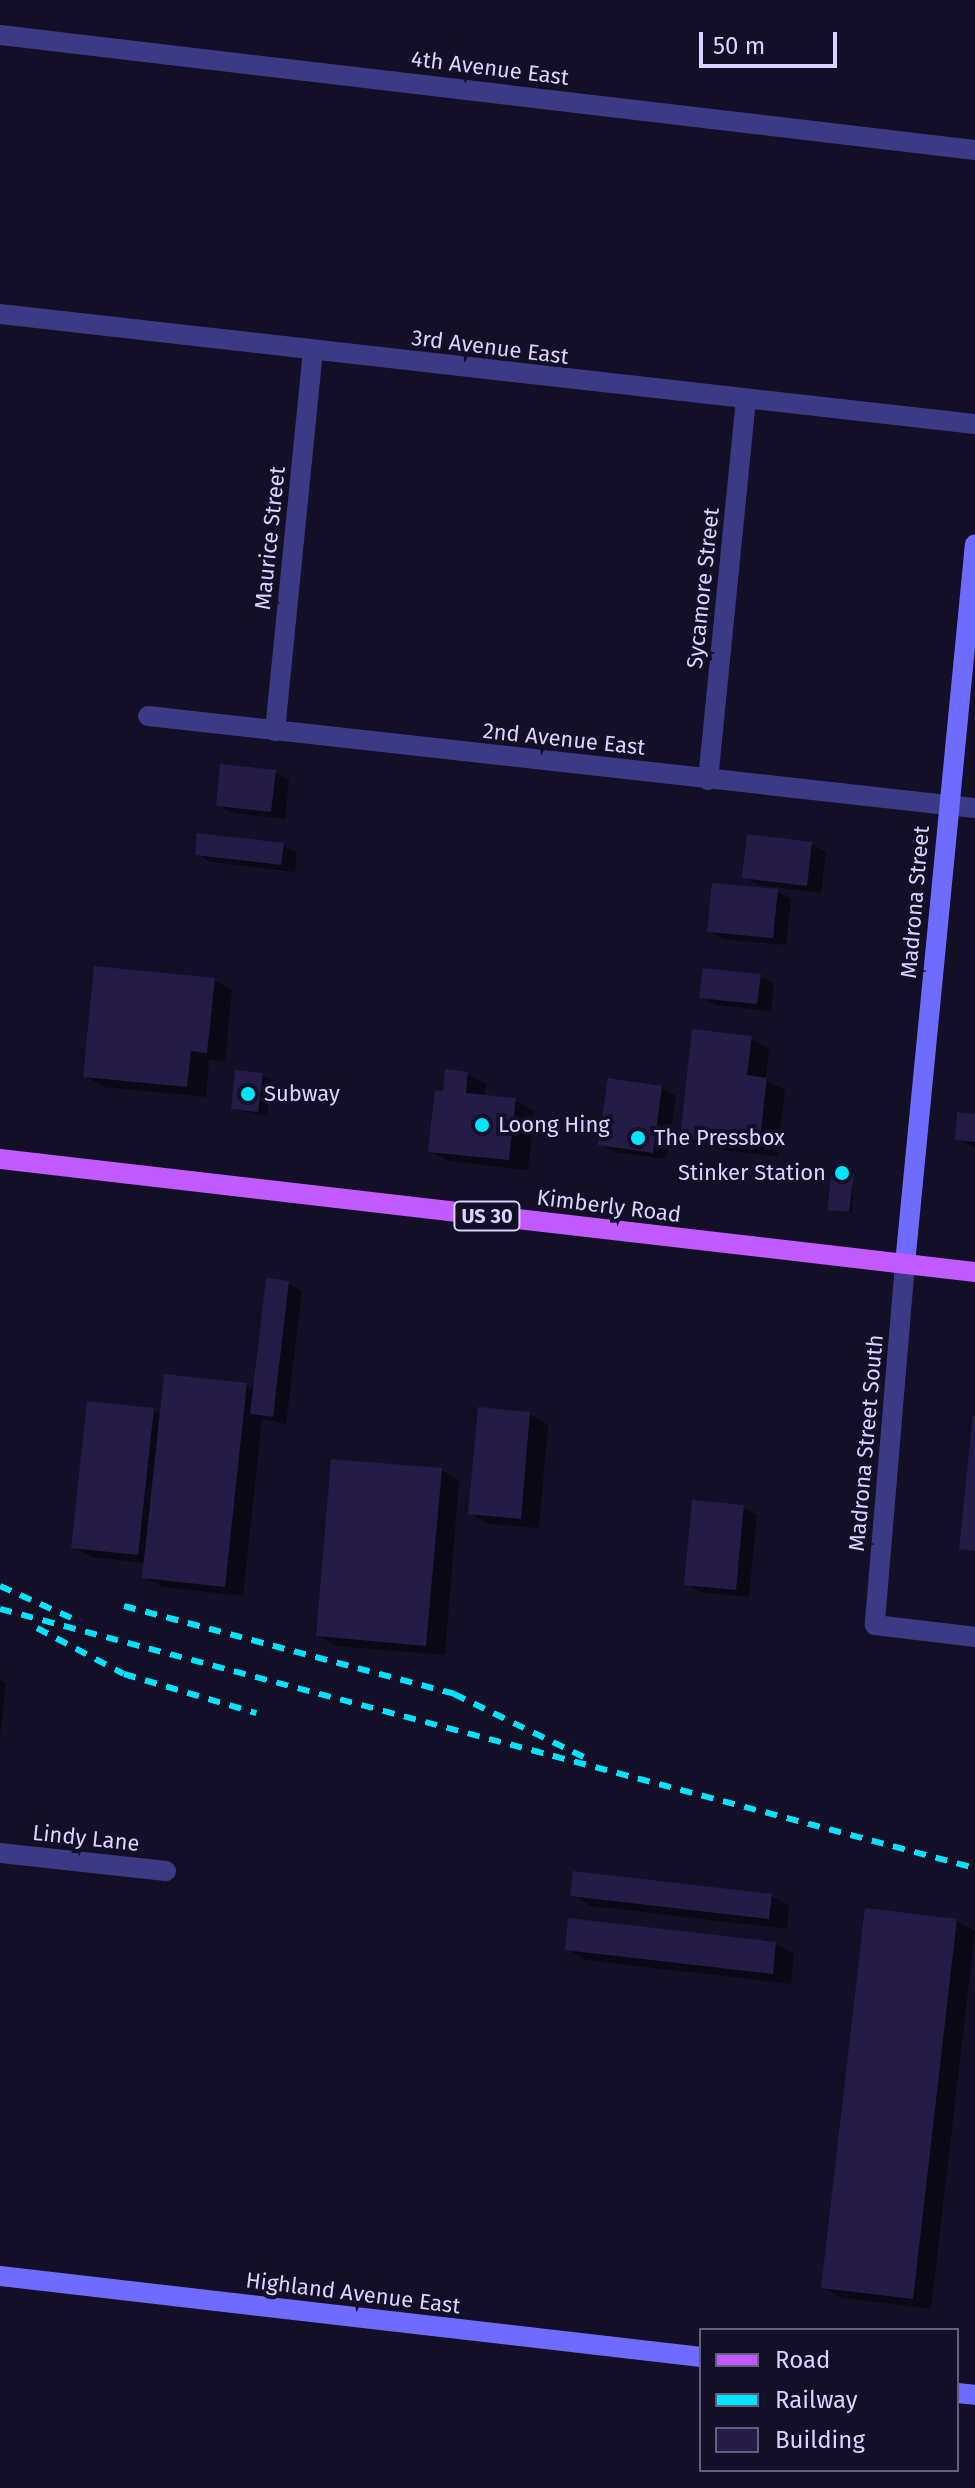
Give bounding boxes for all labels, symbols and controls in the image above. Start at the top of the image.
scale bar [703,16,841,66]
text: 50 m [713,32,765,60]
street label: 4th Avenue East [410,45,570,91]
street label: 3rd Avenue East [410,324,570,370]
street label: Maurice Street [249,465,291,611]
street label: Sycamore Street [681,506,725,670]
street label: 2nd Avenue East [482,717,646,761]
street label: Madrona Street [895,824,935,980]
place label: Subway [264,1081,340,1107]
marker: Subway [239,1085,257,1103]
place label: Loong Hing [498,1112,610,1138]
marker: Loong Hing [473,1116,491,1134]
place label: The Pressbox [654,1125,785,1151]
marker: The Pressbox [629,1129,647,1147]
place label: Stinker Station [678,1160,826,1186]
marker: Stinker Station [833,1164,851,1182]
street label: Kimberly Road [535,1184,683,1228]
road number: US 30 [453,1200,521,1232]
street label: Madrona Street South [843,1333,889,1553]
street label: Lindy Lane [31,1819,141,1857]
street label: Highland Avenue East [244,2267,462,2319]
legend [699,2328,959,2472]
text: Road [775,2346,830,2374]
text: Railway [775,2386,858,2414]
text: Building [775,2426,865,2454]

